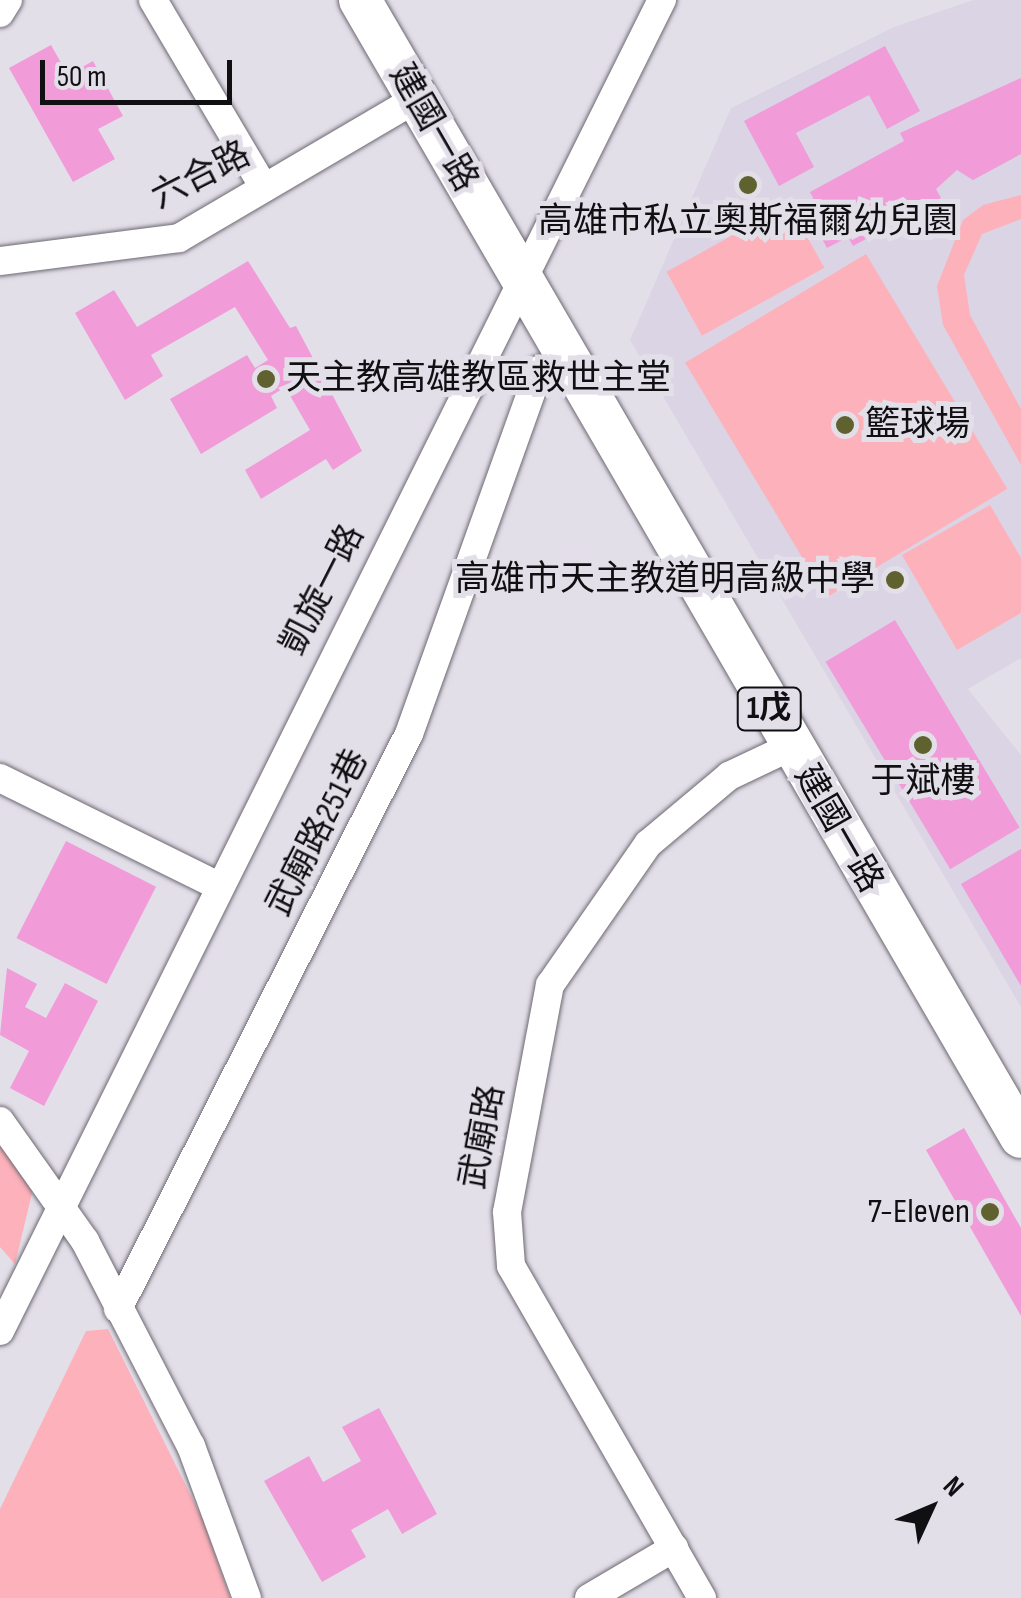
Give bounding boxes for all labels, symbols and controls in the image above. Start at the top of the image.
scale bar [45,40,238,102]
street label: 建國一路 [380,57,486,199]
text: 50 m [57,59,106,95]
street label: 六合路 [145,133,257,219]
marker: 高雄市私立奧斯福爾幼兒園 [737,174,759,196]
place label: 高雄市私立奧斯福爾幼兒園 [538,201,958,243]
place label: 天主教高雄教區救世主堂 [286,358,671,400]
marker: 天主教高雄教區救世主堂 [255,368,277,390]
place label: 籃球場 [865,404,970,446]
marker: 籃球場 [834,414,856,436]
street label: 凱旋一路 [273,518,373,662]
place label: 高雄市天主教道明高級中學 [455,559,875,601]
marker: 高雄市天主教道明高級中學 [884,569,906,591]
road number: 1戊 [736,682,802,736]
marker: 于斌樓 [912,734,934,756]
street label: 武廟路251巷 [258,743,378,923]
street label: 建國一路 [785,758,891,900]
place label: 于斌樓 [871,761,975,803]
street label: 武廟路 [452,1081,514,1193]
place label: 7-Eleven [868,1191,970,1233]
marker: 7-Eleven [979,1201,1001,1223]
north arrow [881,1458,981,1558]
text: N [936,1470,970,1504]

